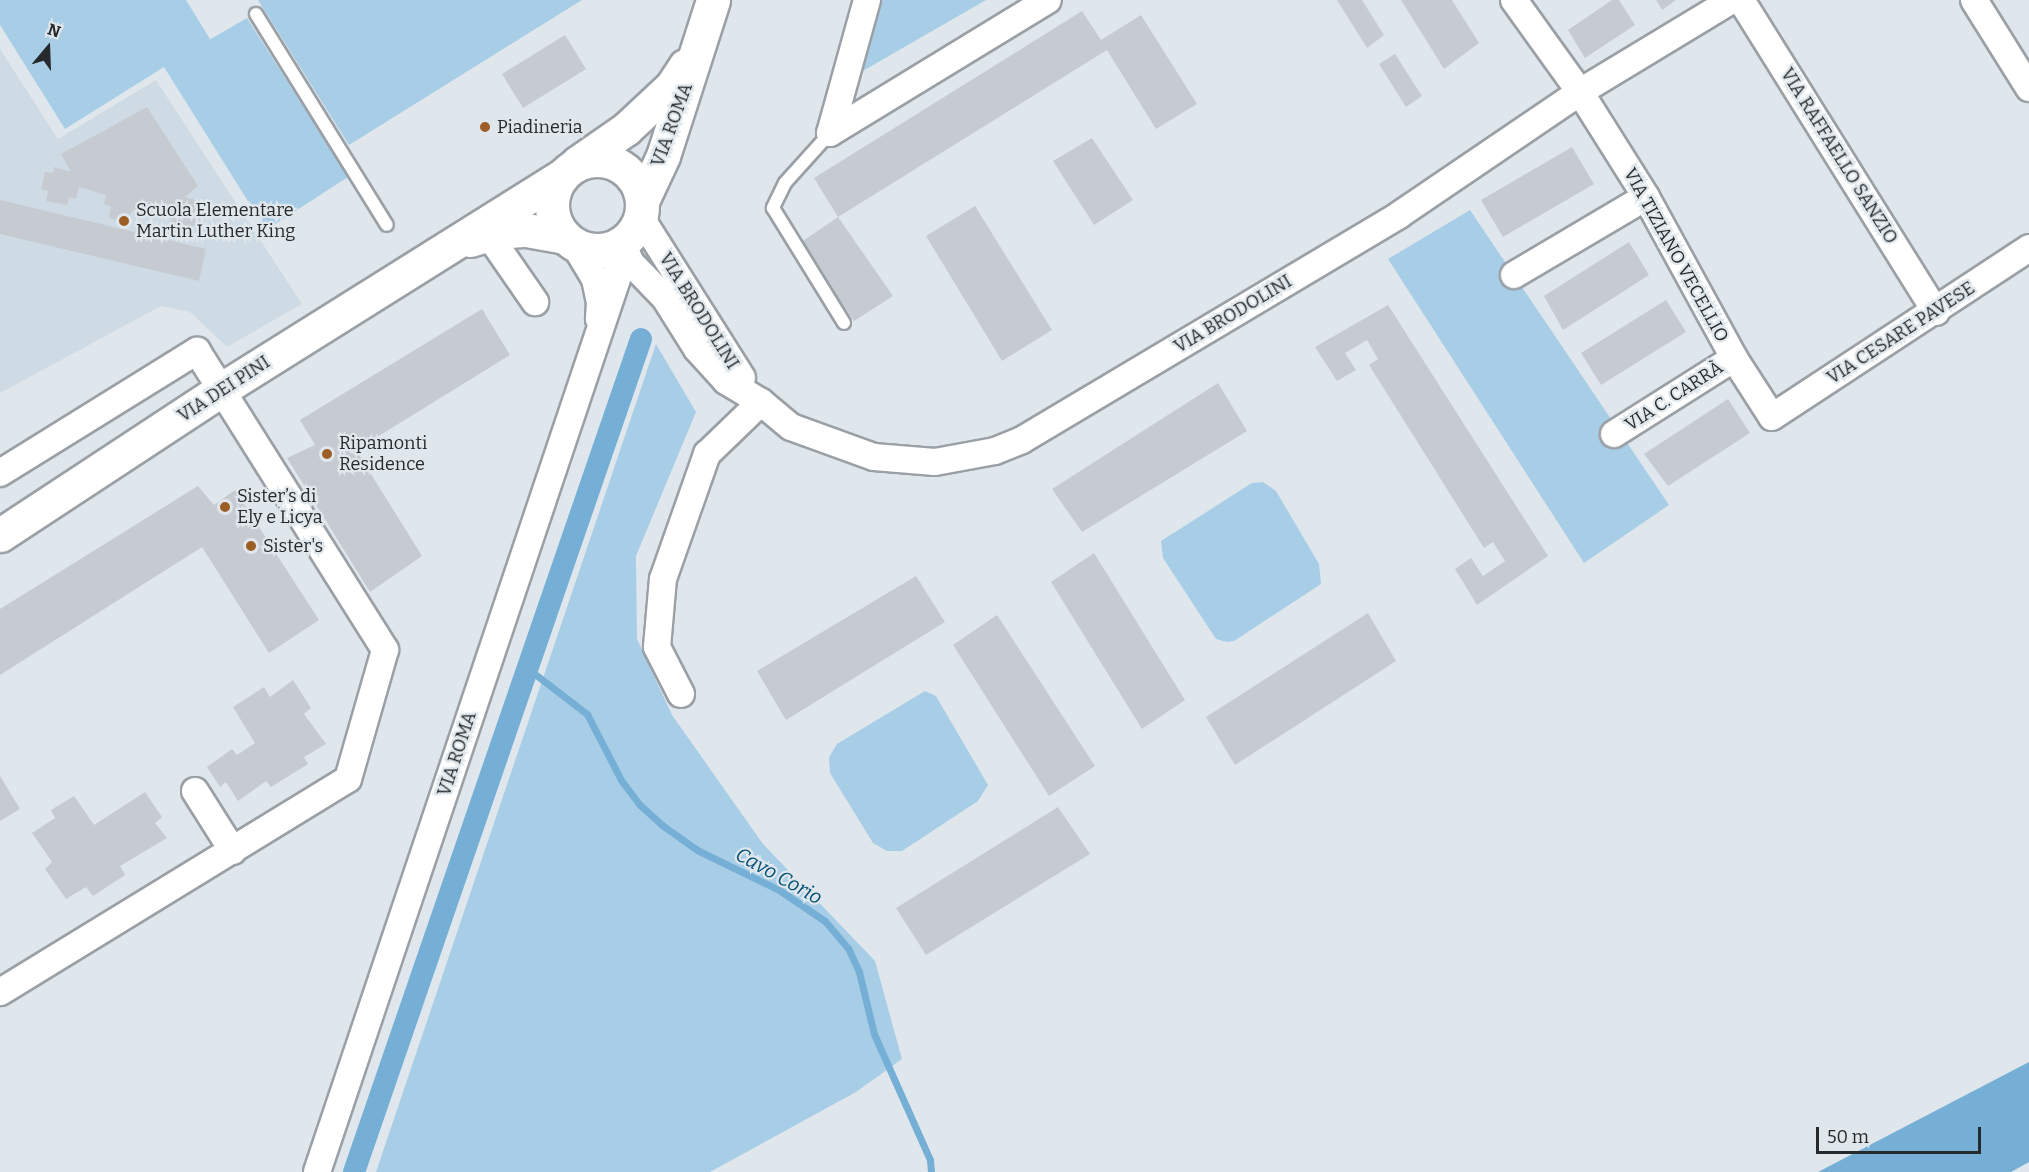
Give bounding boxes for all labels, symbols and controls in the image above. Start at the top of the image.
north arrow [18,18,78,78]
text: N [45,20,63,41]
street label: VIA RAFFAELLO SANZIO [1776,64,1902,248]
street label: VIA ROMA [647,80,697,170]
place label: Piadineria [497,116,582,138]
marker: Piadineria [478,120,492,134]
street label: VIA TIZIANO VECELLIO [1619,164,1733,346]
place label: Scuola Elementare Martin Luther King [136,200,295,242]
marker: Scuola Elementare Martin Luther King [117,214,131,228]
street label: VIA BRODOLINI [654,249,744,373]
street label: VIA BRODOLINI [1170,270,1296,358]
street label: VIA CESARE PAVESE [1823,277,1979,389]
street label: VIA DEI PINI [174,351,274,427]
street label: VIA C. CARRÀ [1621,356,1727,436]
place label: Ripamonti Residence [339,433,427,476]
marker: Ripamonti Residence [320,447,334,461]
place label: Sister’s di Ely e Licya [237,486,323,528]
marker: Sister’s di Ely e Licya [218,500,232,514]
place label: Sister's [263,535,323,557]
marker: Sister's [244,539,258,553]
street label: VIA ROMA [433,709,481,799]
water label: Cavo Corio [731,842,827,910]
scale bar [1819,1115,1984,1153]
text: 50 m [1827,1126,1869,1148]

